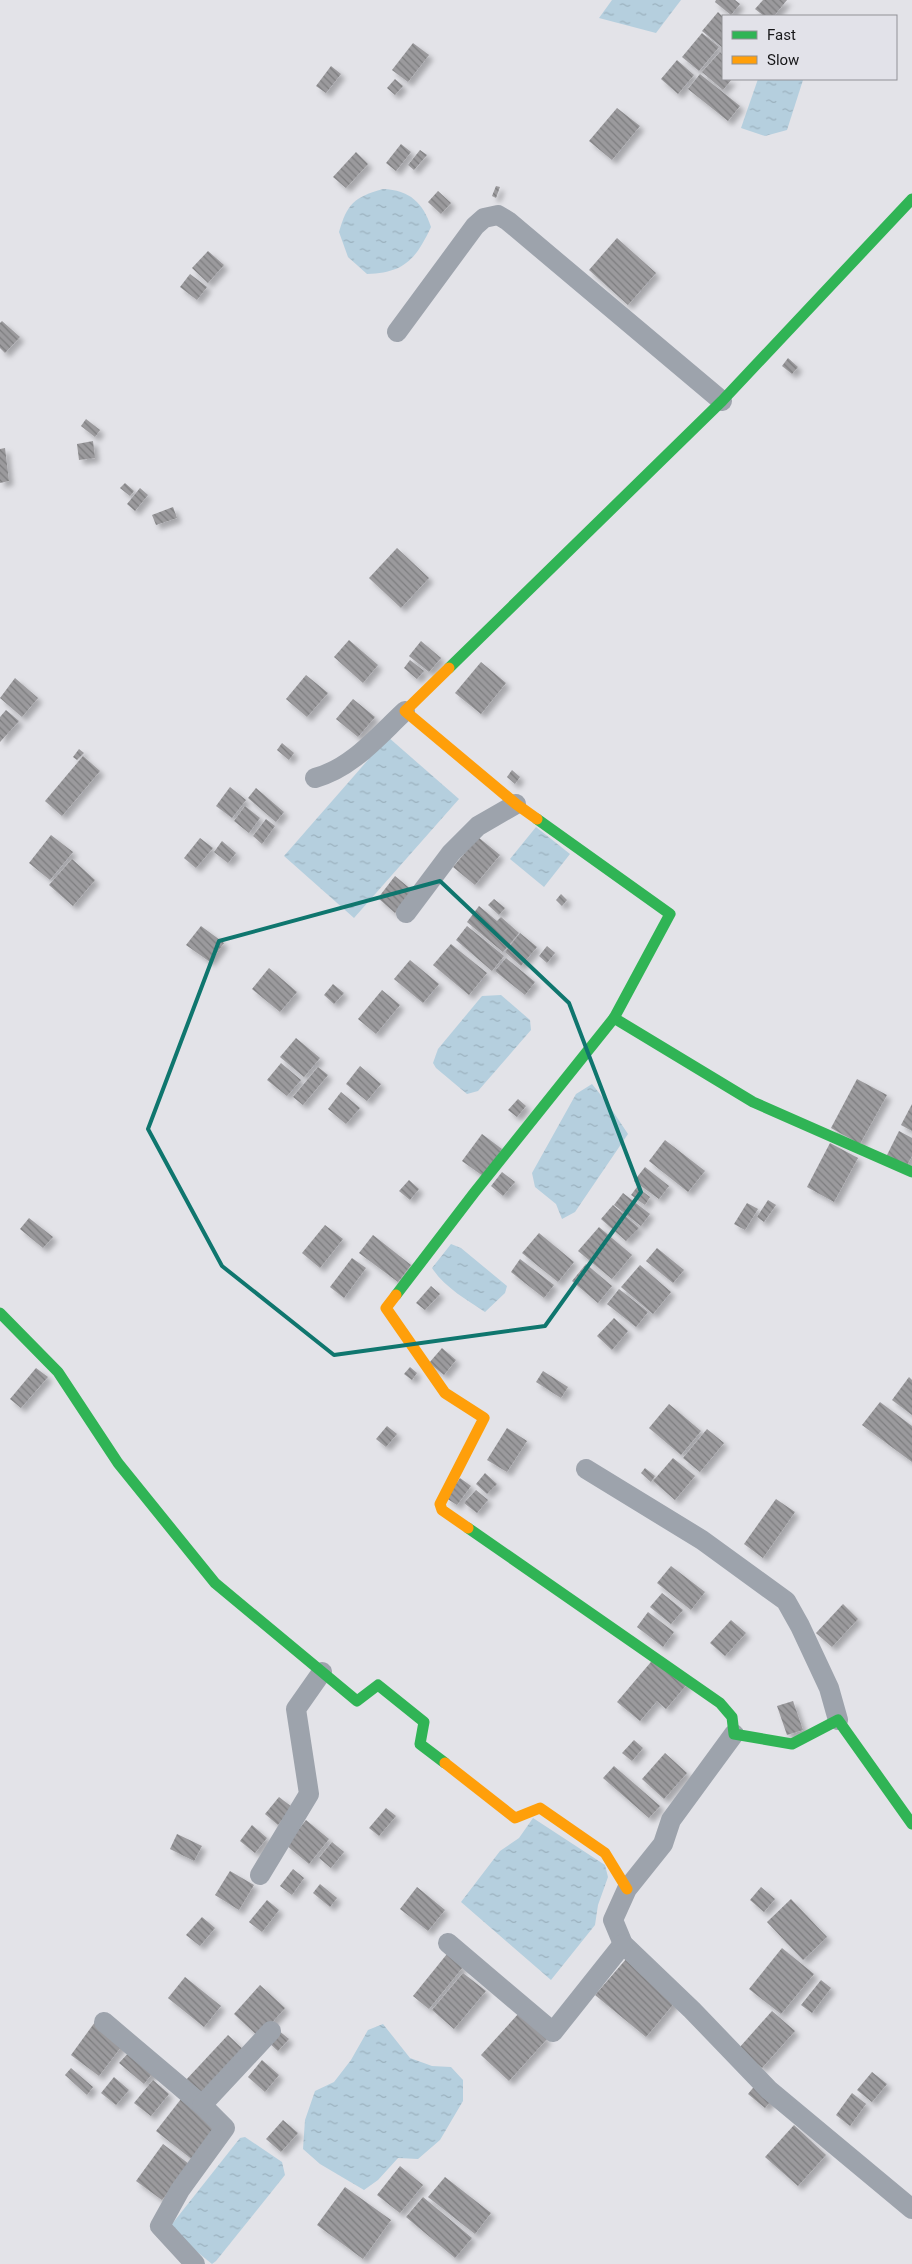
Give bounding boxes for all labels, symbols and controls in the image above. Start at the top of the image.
legend [722,15,897,80]
text: Fast [767,26,796,44]
text: Slow [767,51,799,69]

